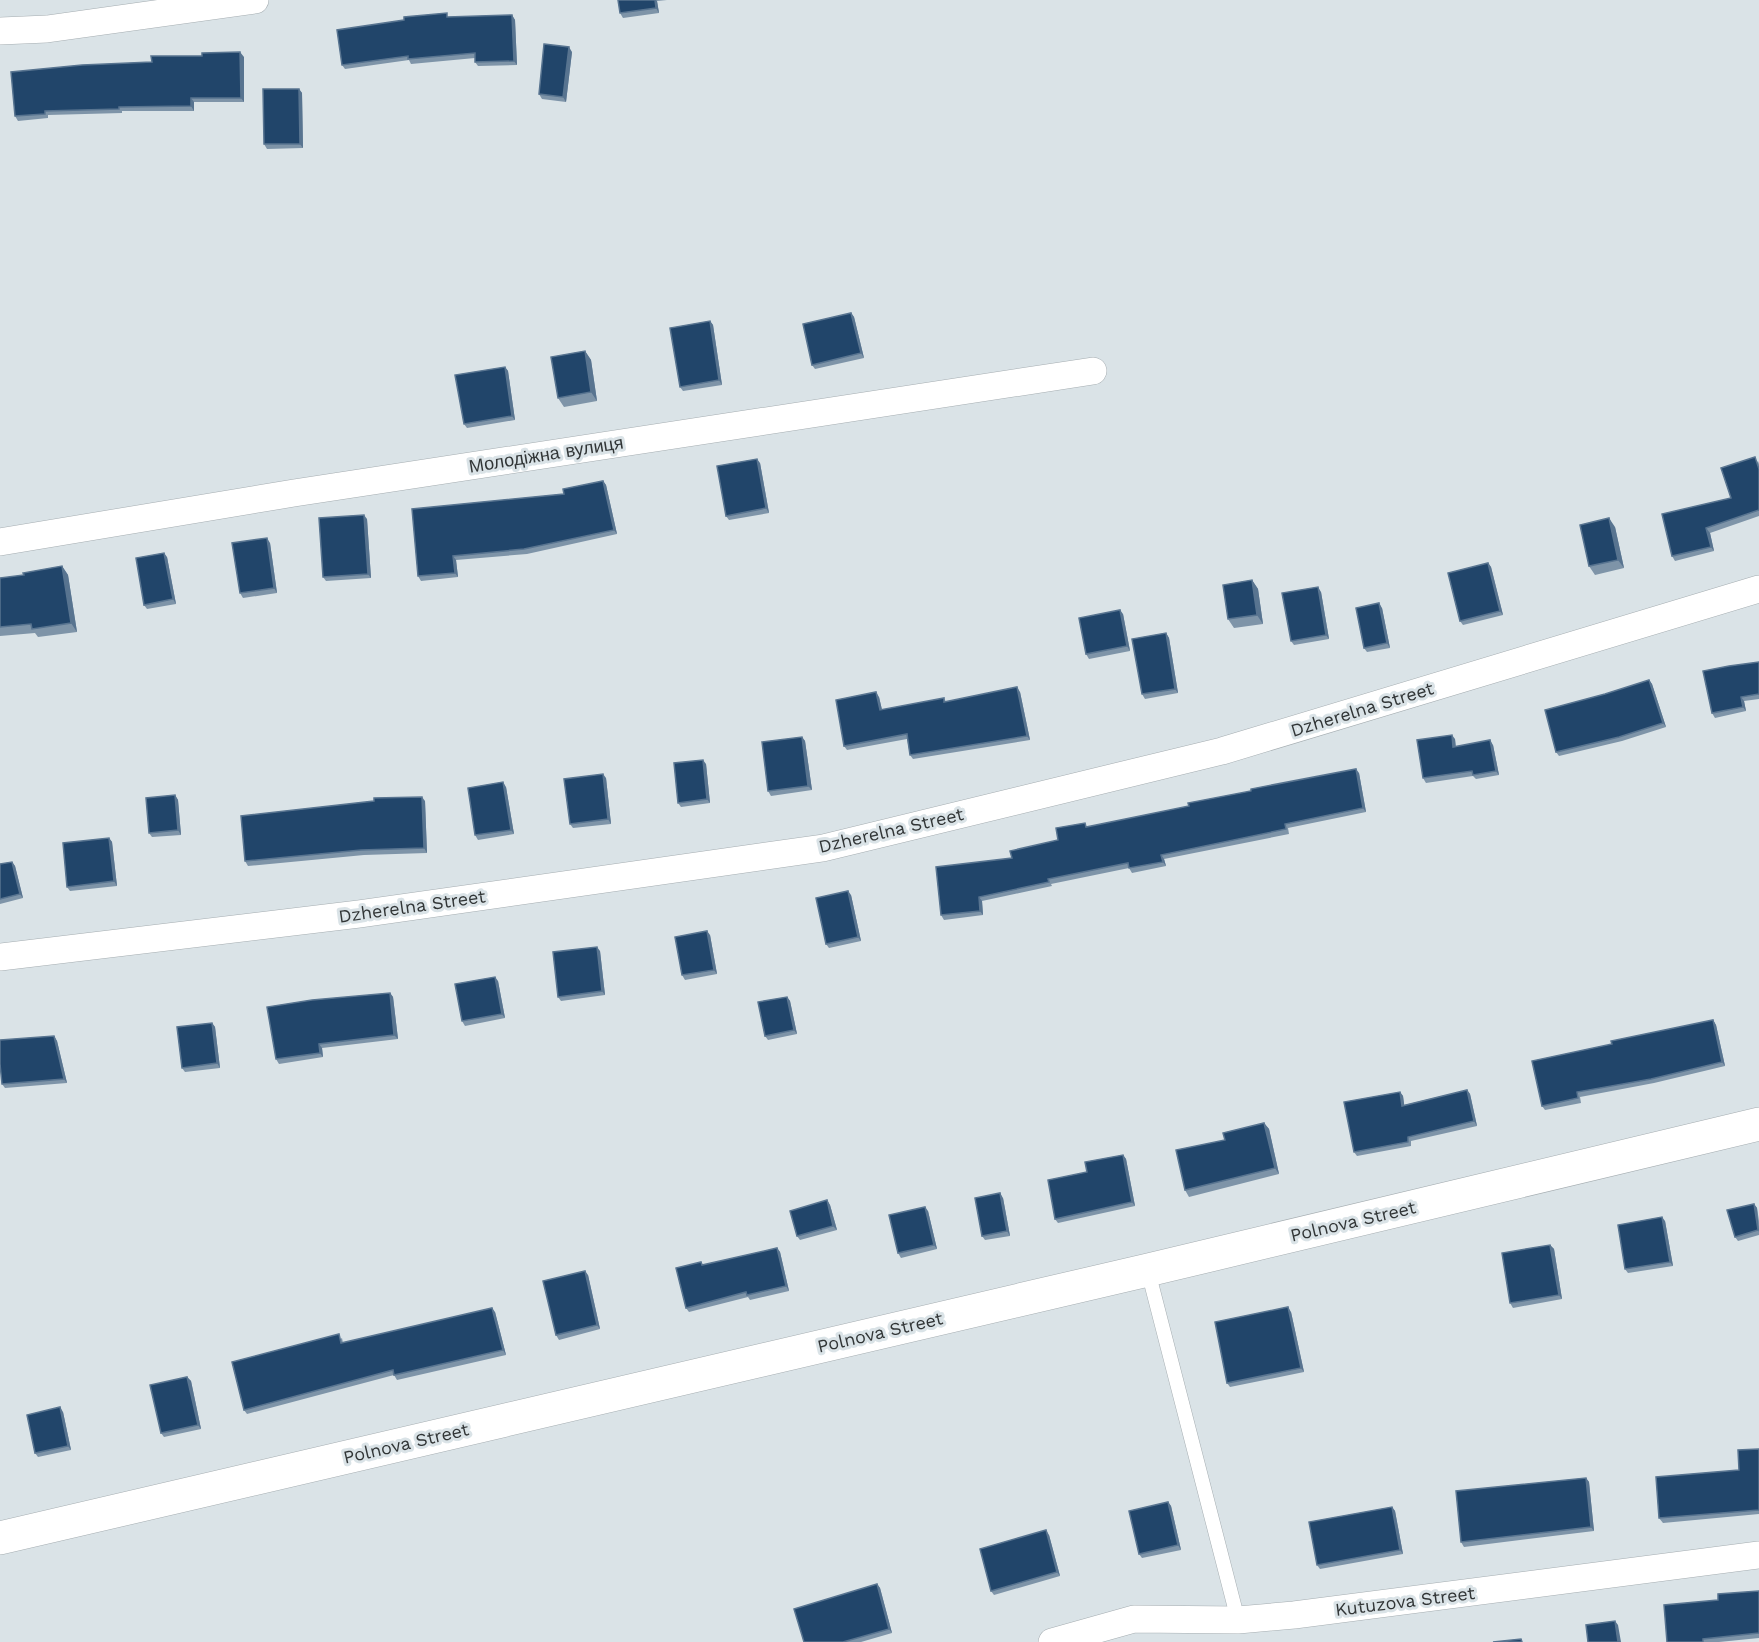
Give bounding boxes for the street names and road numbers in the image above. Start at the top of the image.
street label: Молодіжна вулиця [467,431,625,477]
street label: Dzherelna Street [1288,677,1436,741]
street label: Dzherelna Street [816,803,966,857]
street label: Dzherelna Street [337,885,487,927]
street label: Polnova Street [1288,1196,1418,1246]
street label: Polnova Street [815,1307,945,1357]
street label: Polnova Street [341,1418,471,1468]
street label: Kutuzova Street [1334,1582,1477,1620]

